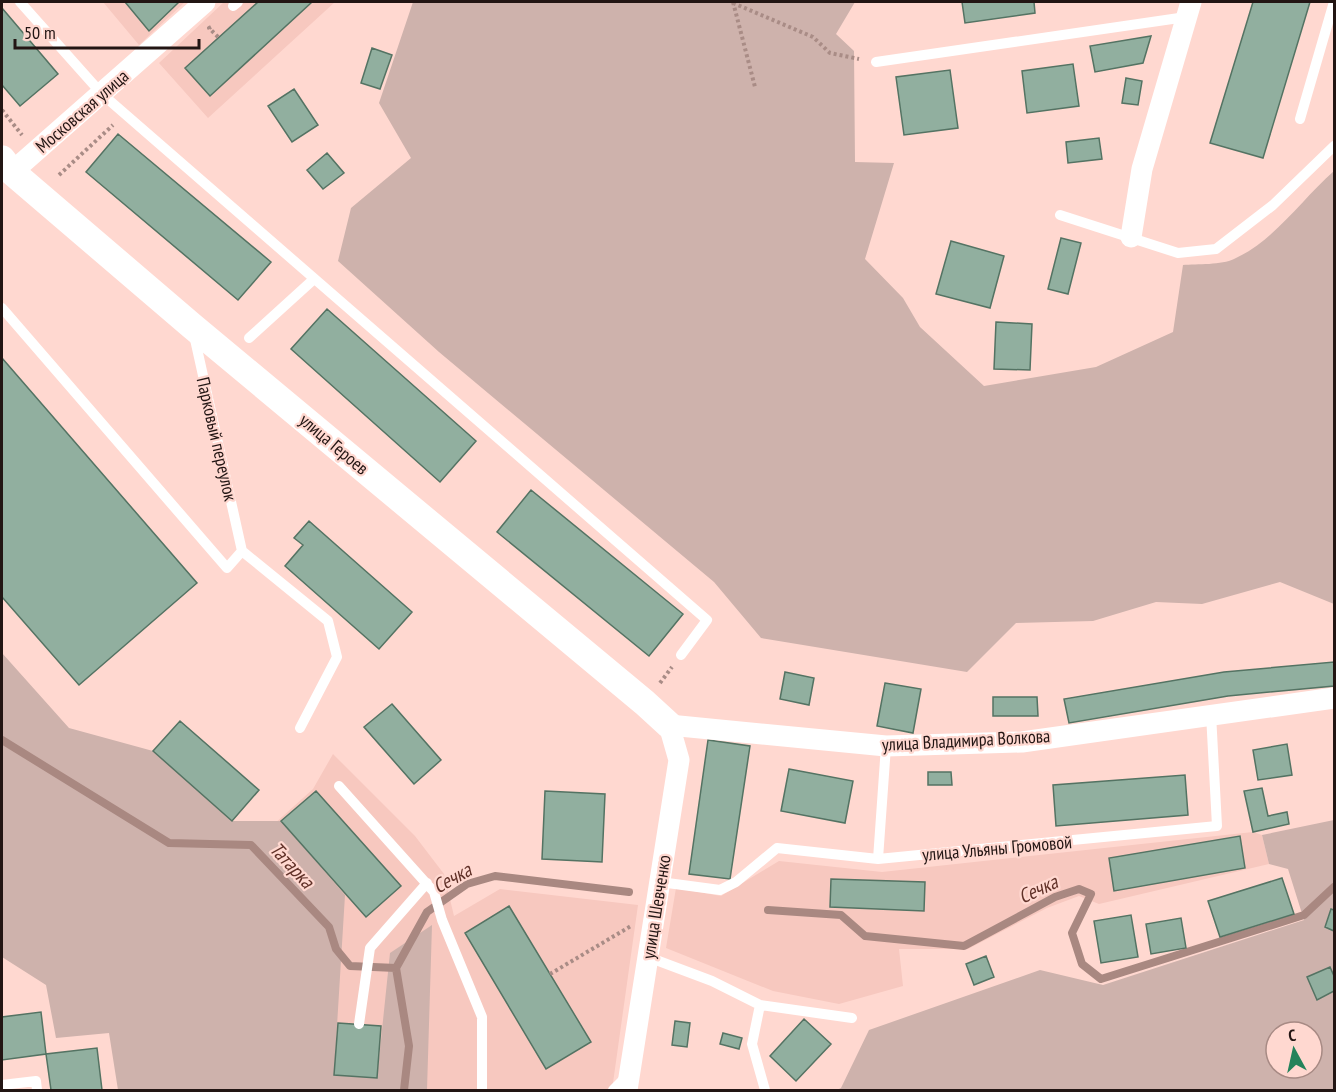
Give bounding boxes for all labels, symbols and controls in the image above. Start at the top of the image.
scale bar [15,12,200,50]
text: 50 m [24,21,56,44]
street label: Московская улица [31,64,133,158]
street label: Парковый переулок [192,375,242,503]
street label: улица Героев [295,408,373,480]
street label: улица Владимира Волкова [881,724,1051,756]
street label: улица Ульяны Громовой [921,830,1073,866]
water label: Татарка [264,836,321,894]
street label: улица Шевченко [636,853,676,961]
water label: Сечка [428,856,477,899]
water label: Сечка [1014,868,1063,909]
north arrow [1264,1020,1324,1080]
text: С [1287,1025,1298,1046]

